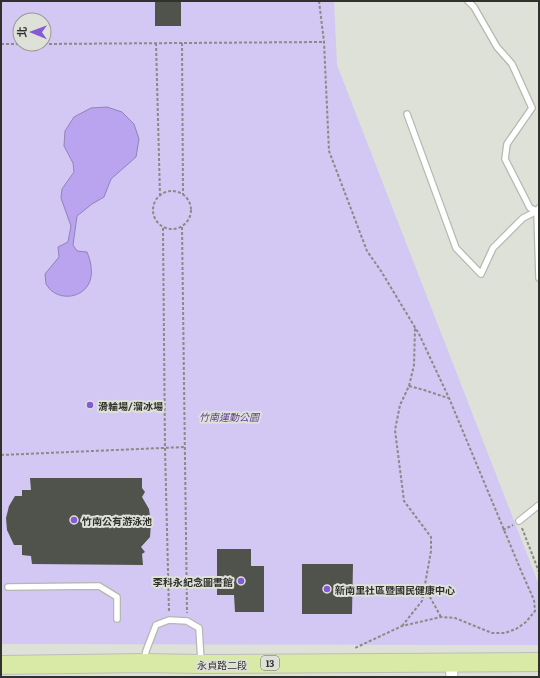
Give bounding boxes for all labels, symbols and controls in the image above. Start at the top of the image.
north arrow [12,12,52,52]
text: 北 [13,26,29,37]
place label: 滑輪場/溜冰場 [98,398,163,413]
marker: 滑輪場/溜冰場 [85,400,95,410]
park label: 竹南運動公園 [199,409,261,424]
place label: 竹南公有游泳池 [81,513,152,528]
marker: 竹南公有游泳池 [69,515,79,525]
place label: 李科永紀念圖書館 [153,574,233,589]
marker: 李科永紀念圖書館 [236,576,246,586]
place label: 新南里社區暨國民健康中心 [335,582,455,597]
marker: 新南里社區暨國民健康中心 [322,584,332,594]
road number: 13 [261,656,279,670]
street label: 永貞路二段 [197,657,247,672]

